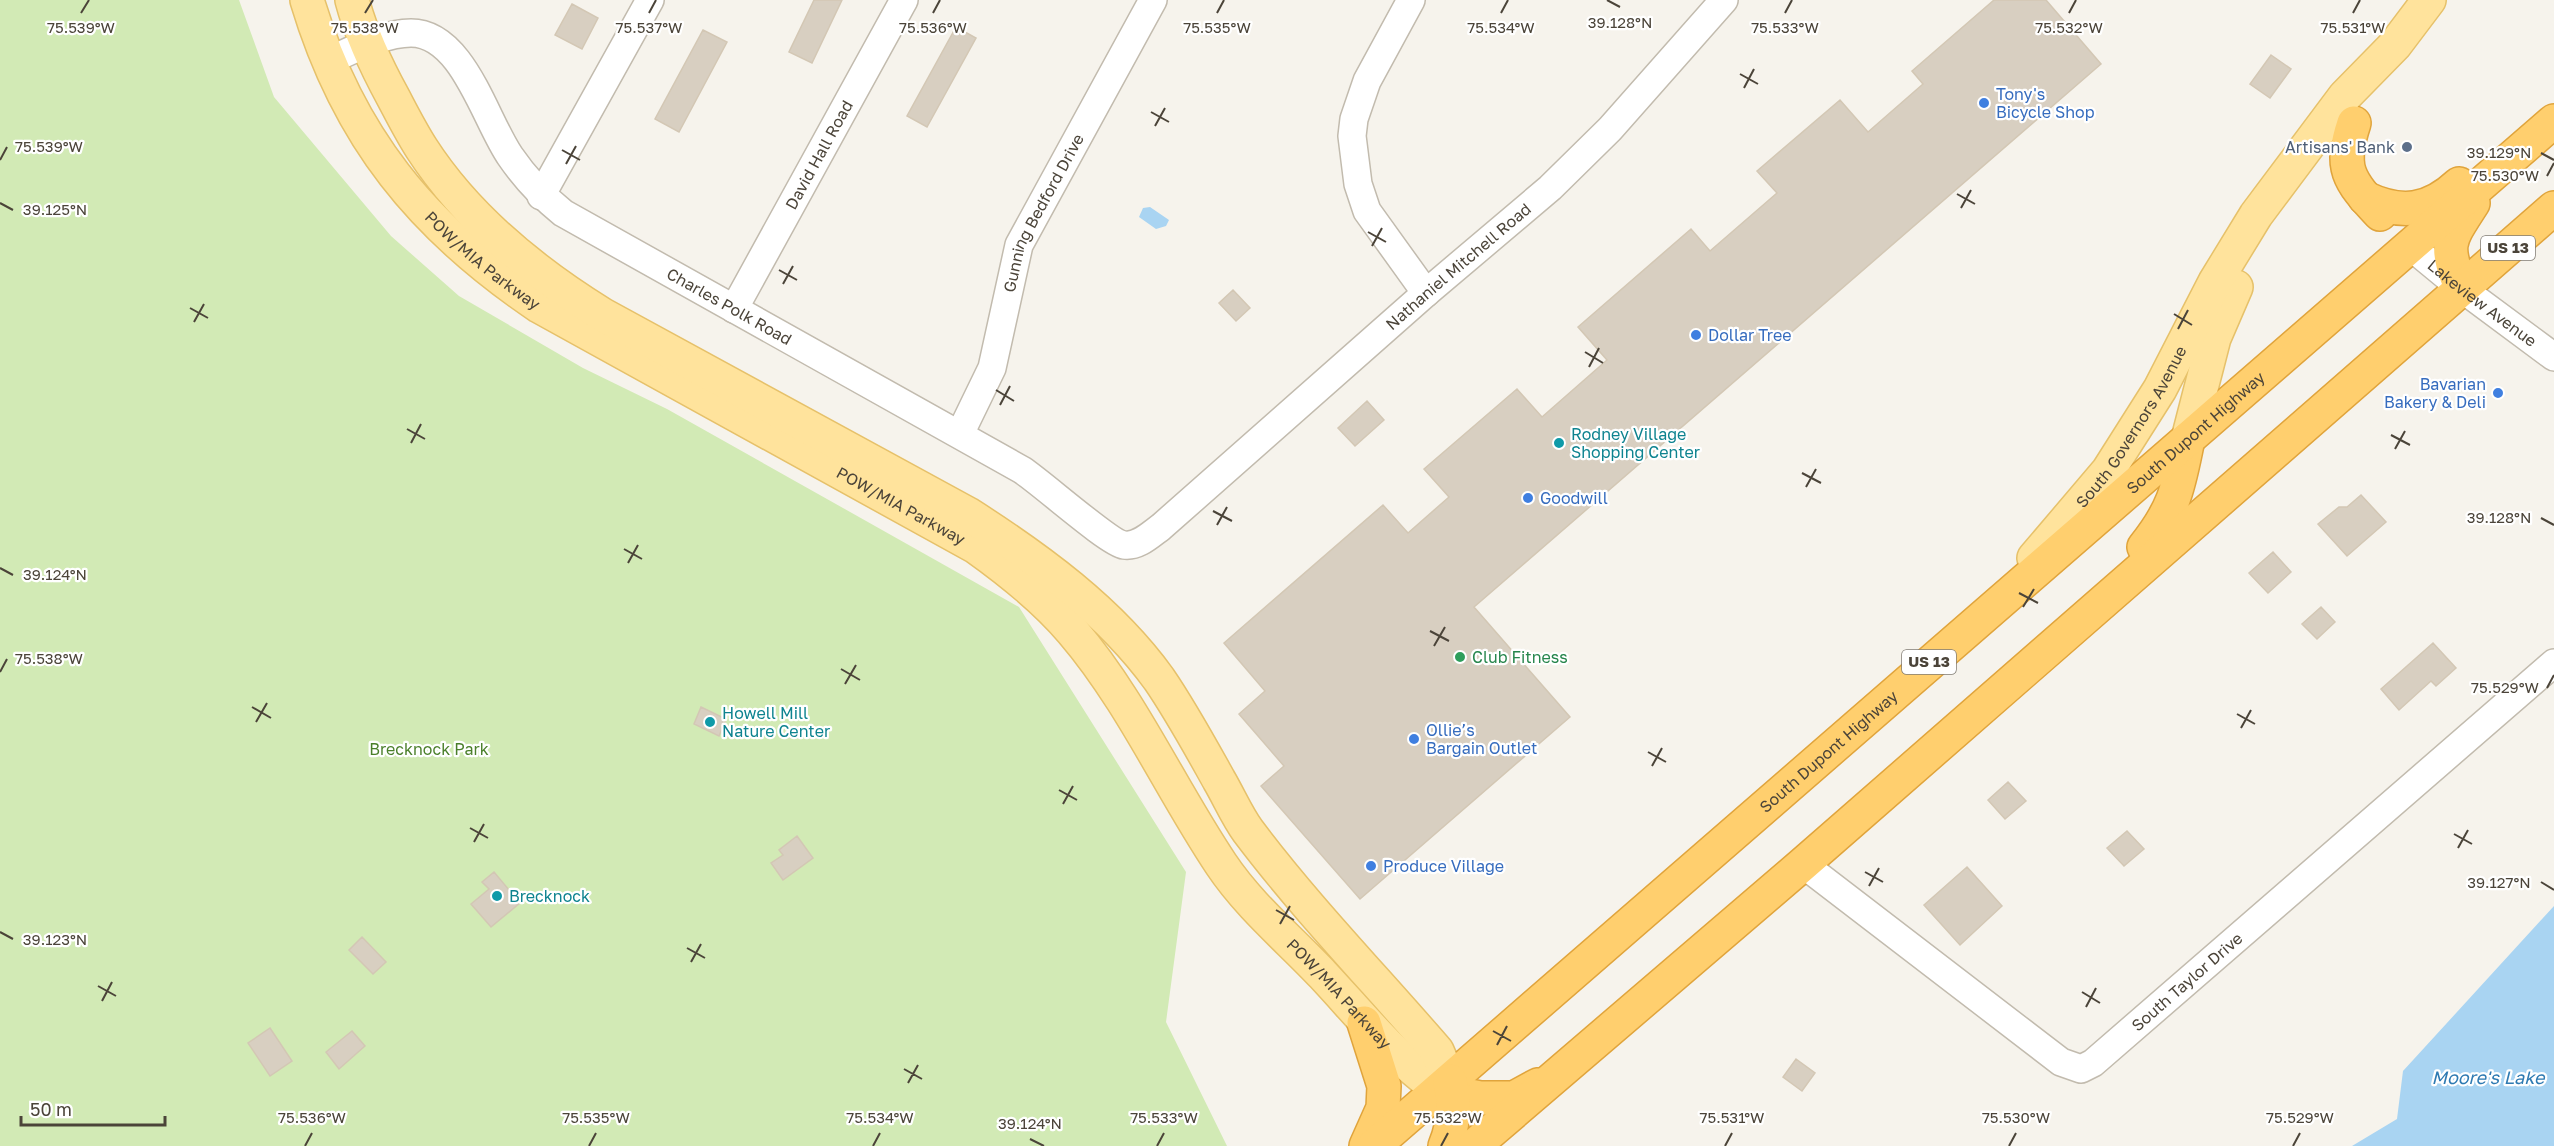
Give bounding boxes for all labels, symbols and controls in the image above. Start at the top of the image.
text: 39.128°N [1588,13,1652,31]
text: 75.539°W [47,18,115,36]
text: 75.538°W [331,18,399,36]
text: 75.537°W [616,18,682,36]
text: 75.536°W [899,18,967,36]
text: 75.535°W [1183,18,1251,36]
text: 75.534°W [1467,18,1535,36]
text: 75.533°W [1751,18,1819,36]
text: 75.532°W [2035,18,2103,36]
text: 75.531°W [2321,18,2385,36]
place label: Tony's Bicycle Shop [1996,84,2095,122]
marker: Tony's Bicycle Shop [1977,96,1991,110]
street label: David Hall Road [781,97,857,213]
street label: Gunning Bedford Drive [999,130,1088,294]
text: 75.539°W [15,137,83,155]
place label: Artisans' Bank [2285,137,2395,157]
marker: Artisans' Bank [2400,140,2414,154]
text: 39.129°N [2467,143,2531,161]
text: 75.530°W [2471,166,2539,184]
street label: Nathaniel Mitchell Road [1382,199,1535,334]
text: 39.125°N [23,200,87,218]
street label: POW/MIA Parkway [421,207,544,314]
road number: US 13 [2481,236,2535,260]
street label: Lakeview Avenue [2424,255,2541,351]
street label: Charles Polk Road [663,263,795,349]
place label: Dollar Tree [1708,325,1791,345]
marker: Dollar Tree [1689,328,1703,342]
street label: South Governors Avenue [2071,342,2191,512]
street label: South Dupont Highway [2122,367,2269,498]
place label: Bavarian Bakery & Deli [2384,374,2486,412]
marker: Bavarian Bakery & Deli [2491,386,2505,400]
place label: Rodney Village Shopping Center [1571,424,1700,462]
marker: Rodney Village Shopping Center [1552,436,1566,450]
street label: POW/MIA Parkway [833,462,969,549]
place label: Goodwill [1540,488,1608,508]
marker: Goodwill [1521,491,1535,505]
text: 39.128°N [2467,508,2531,526]
text: 39.124°N [23,565,87,583]
place label: Club Fitness [1472,647,1568,667]
text: 75.538°W [15,649,83,667]
marker: Club Fitness [1453,650,1467,664]
road number: US 13 [1902,650,1956,674]
text: 75.529°W [2471,678,2539,696]
street label: South Dupont Highway [1755,686,1902,817]
place label: Howell Mill Nature Center [722,703,830,741]
marker: Howell Mill Nature Center [703,715,717,729]
place label: Ollie’s Bargain Outlet [1426,720,1537,758]
marker: Ollie’s Bargain Outlet [1407,732,1421,746]
park label: Brecknock Park [369,739,489,759]
place label: Produce Village [1383,856,1504,876]
marker: Produce Village [1364,859,1378,873]
text: 39.127°N [2467,873,2531,891]
place label: Brecknock [509,886,590,906]
marker: Brecknock [490,889,504,903]
street label: South Taylor Drive [2127,928,2246,1035]
text: 39.123°N [23,930,87,948]
street label: POW/MIA Parkway [1283,934,1396,1053]
water label: Moore's Lake [2431,1066,2546,1088]
scale bar [21,1089,165,1127]
text: 50 m [30,1098,72,1120]
text: 75.536°W [278,1108,346,1126]
text: 75.535°W [562,1108,630,1126]
text: 75.534°W [846,1108,914,1126]
text: 75.533°W [1130,1108,1198,1126]
text: 75.532°W [1414,1108,1482,1126]
text: 75.531°W [1700,1108,1764,1126]
text: 75.530°W [1982,1108,2050,1126]
text: 75.529°W [2266,1108,2334,1126]
text: 39.124°N [998,1114,1062,1132]

